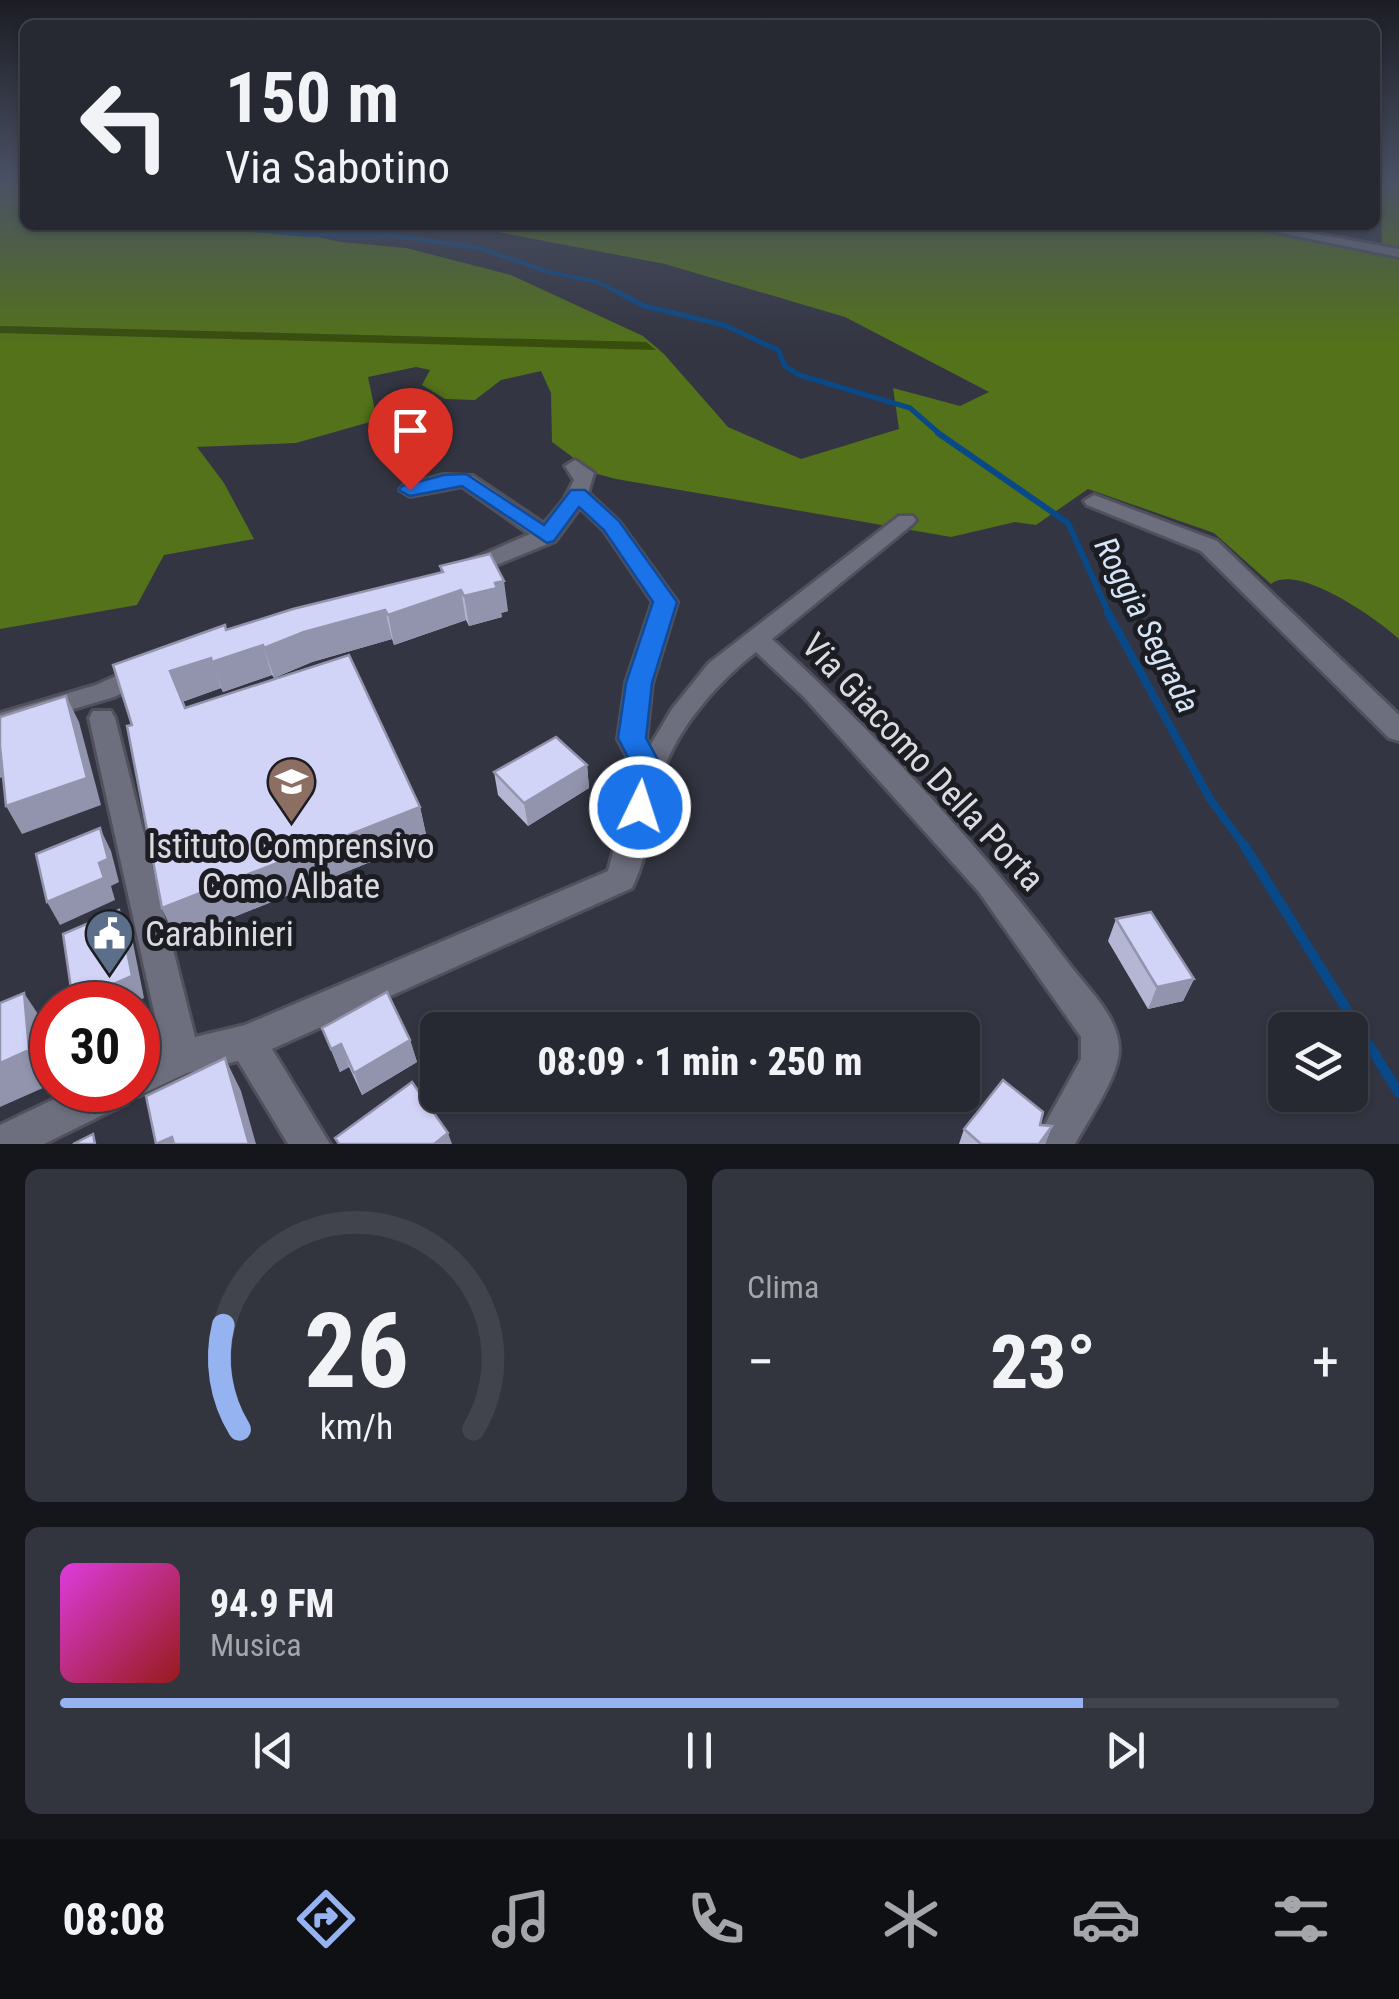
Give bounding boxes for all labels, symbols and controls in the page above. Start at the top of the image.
text: 150 m [225,57,399,139]
icon: left [60,60,190,190]
text: Via Sabotino [225,141,450,194]
pin [368,388,453,491]
icon: arrive [383,403,438,458]
water label: Roggia Segrada [1087,531,1207,719]
street label: Via Giacomo Della Porta [793,625,1052,899]
position arrow [588,755,692,859]
school or university icon: Istituto Comprensivo Como Albate [265,756,317,824]
place label: Istituto Comprensivo Como Albate [148,826,435,907]
public building icon: Carabinieri [84,908,136,976]
place label: Carabinieri [145,914,294,955]
speed limit sign: 30 [30,982,160,1112]
map controls [1268,1012,1368,1112]
button: layers [1268,1012,1368,1112]
text: 08:09 · 1 min · 250 m [538,1040,862,1084]
text: Clima [747,1268,819,1306]
text: 26 [303,1291,409,1412]
text: 23° [990,1318,1096,1406]
text: − [747,1330,775,1394]
text: + [1312,1330,1339,1394]
text: km/h [319,1406,393,1448]
text: 94.9 FM [210,1582,334,1626]
text: Musica [210,1626,302,1664]
icon: previous [246,1723,301,1778]
icon: pause [672,1723,727,1778]
icon: next [1098,1723,1153,1778]
icon: directions [291,1884,361,1954]
icon: music [486,1884,556,1954]
icon: phone [681,1884,751,1954]
icon: climate [876,1884,946,1954]
icon: car [1071,1884,1141,1954]
icon: filters [1266,1884,1336,1954]
text: 08:08 [63,1893,166,1946]

